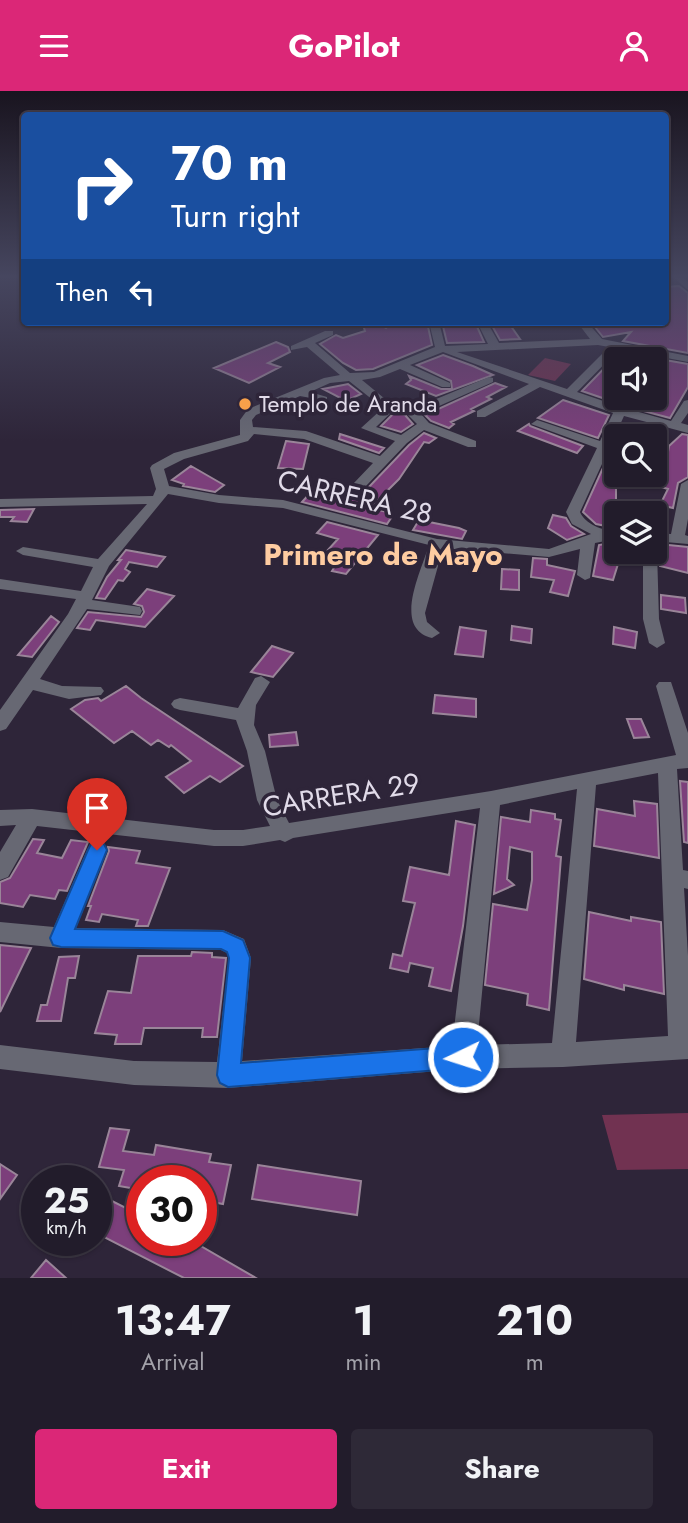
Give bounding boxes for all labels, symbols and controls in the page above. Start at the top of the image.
text: GoPilot [288,23,400,69]
icon: menu [35,27,73,65]
icon: person [615,27,653,65]
text: 70 m [171,128,288,198]
icon: right [56,140,147,231]
text: Turn right [171,193,300,239]
text: Then [56,273,109,311]
icon: left [123,273,161,311]
map controls [604,347,667,564]
button: sound [604,347,667,410]
place label: Templo de Aranda [259,387,437,421]
marker: Templo de Aranda [237,396,253,412]
button: search [604,424,667,487]
street label: CARRERA 28 [274,459,436,535]
button: layers [604,501,667,564]
district label: Primero de Mayo [263,533,503,576]
street label: CARRERA 29 [259,762,423,828]
pin [67,778,127,850]
icon: arrive [78,789,116,827]
position arrow [426,1020,500,1094]
speed limit sign: 30 [126,1165,217,1256]
text: 25 [44,1176,89,1226]
text: km/h [46,1215,87,1241]
text: 13:47 [115,1290,231,1351]
text: 1 [353,1290,374,1351]
text: 210 [496,1290,573,1351]
text: Arrival [141,1345,204,1379]
text: min [345,1345,381,1379]
text: m [526,1345,544,1379]
button: Exit [35,1429,337,1509]
button: Share [351,1429,653,1509]

